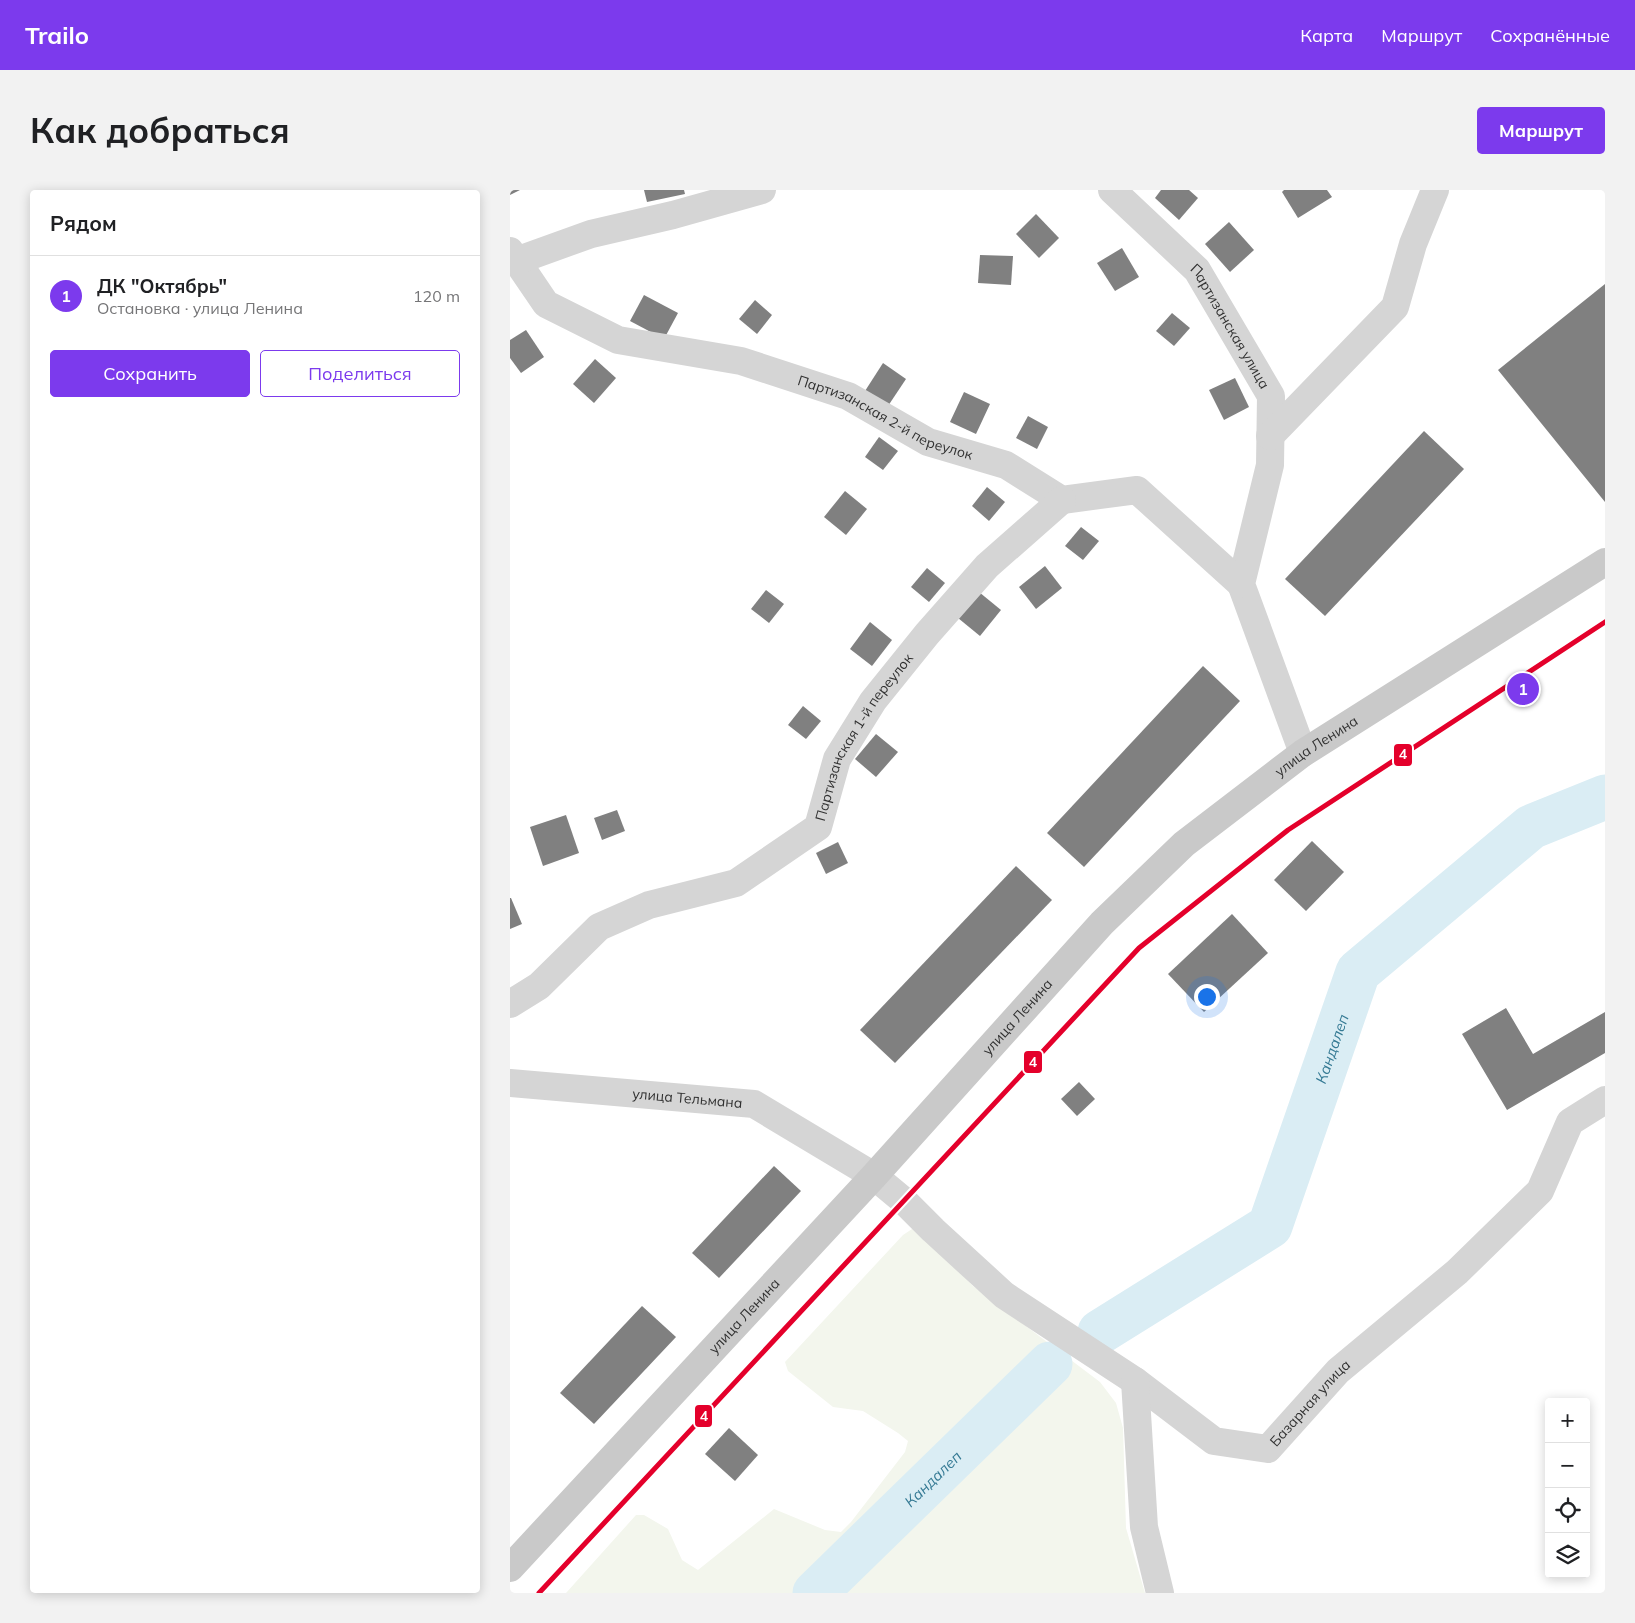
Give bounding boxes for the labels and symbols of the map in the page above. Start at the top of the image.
street label: Партизанская улица [1187,260,1274,392]
street label: Партизанская 2-й переулок [795,371,975,464]
street label: Партизанская 1-й переулок [811,649,917,823]
pin: 1 [1507,670,1539,708]
street label: улица Ленина [1271,712,1361,780]
line badge: 4 [1393,743,1413,767]
text: 4 [1399,745,1408,763]
street label: улица Ленина [978,975,1056,1059]
your location [1194,984,1220,1010]
water label: Кандалеп [1311,1011,1352,1086]
line badge: 4 [1023,1050,1043,1074]
text: 4 [1029,1053,1038,1071]
street label: улица Тельмана [632,1085,743,1112]
street label: улица Ленина [705,1274,784,1357]
street label: Базарная улица [1266,1356,1354,1450]
line badge: 4 [694,1404,713,1428]
text: 4 [700,1407,709,1425]
water label: Кандалеп [900,1446,965,1511]

